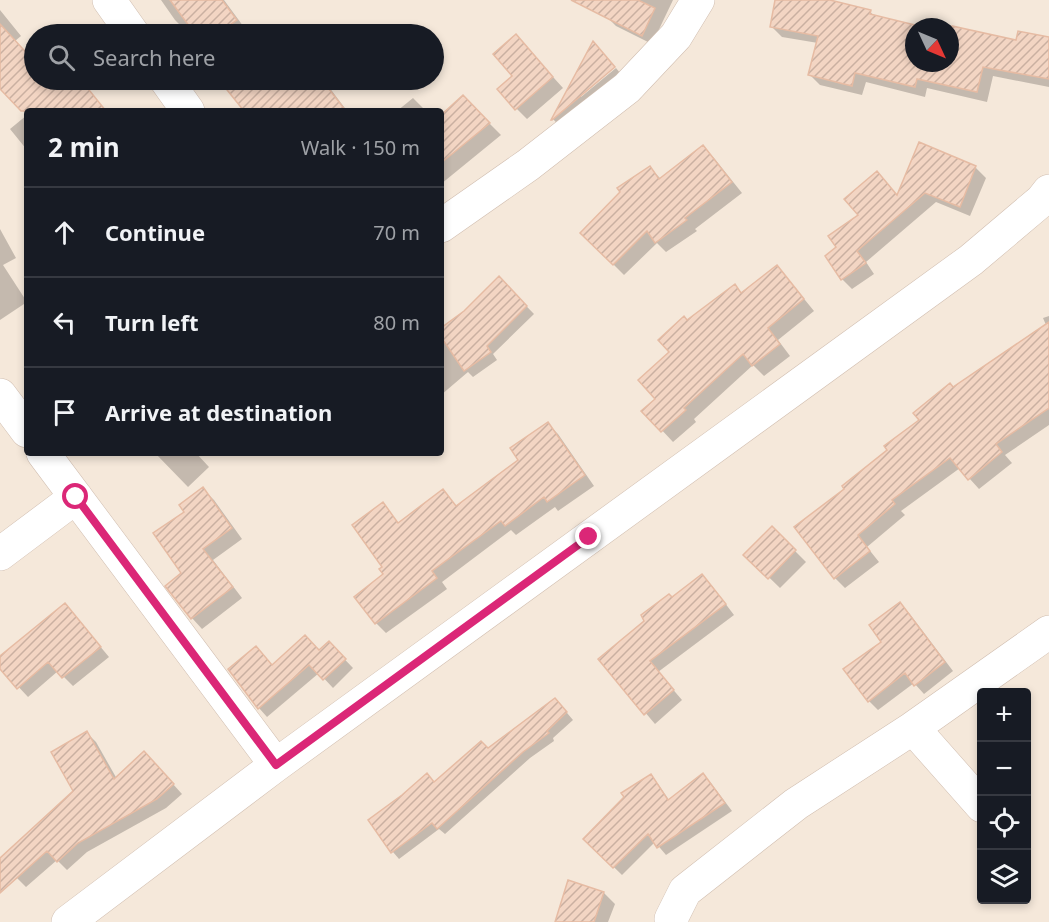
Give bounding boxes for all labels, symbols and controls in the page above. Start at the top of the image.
north arrow [905,18,959,72]
search box [24,24,444,90]
icon: search [45,41,78,74]
text: Search here [93,42,215,72]
text: 2 min [48,129,120,165]
text: Walk · 150 m [301,134,420,161]
icon: ahead [48,216,81,249]
text: Continue [105,217,205,247]
text: 70 m [373,219,420,246]
icon: left [48,306,81,339]
text: Turn left [105,307,199,337]
text: 80 m [373,309,420,336]
icon: arrive [48,396,81,429]
text: Arrive at destination [105,397,332,427]
route start [62,483,88,509]
route end [575,523,601,549]
map controls [977,688,1031,904]
button: + [977,688,1031,742]
button: − [977,742,1031,796]
button: locate [977,796,1031,850]
button: layers [977,850,1031,904]

